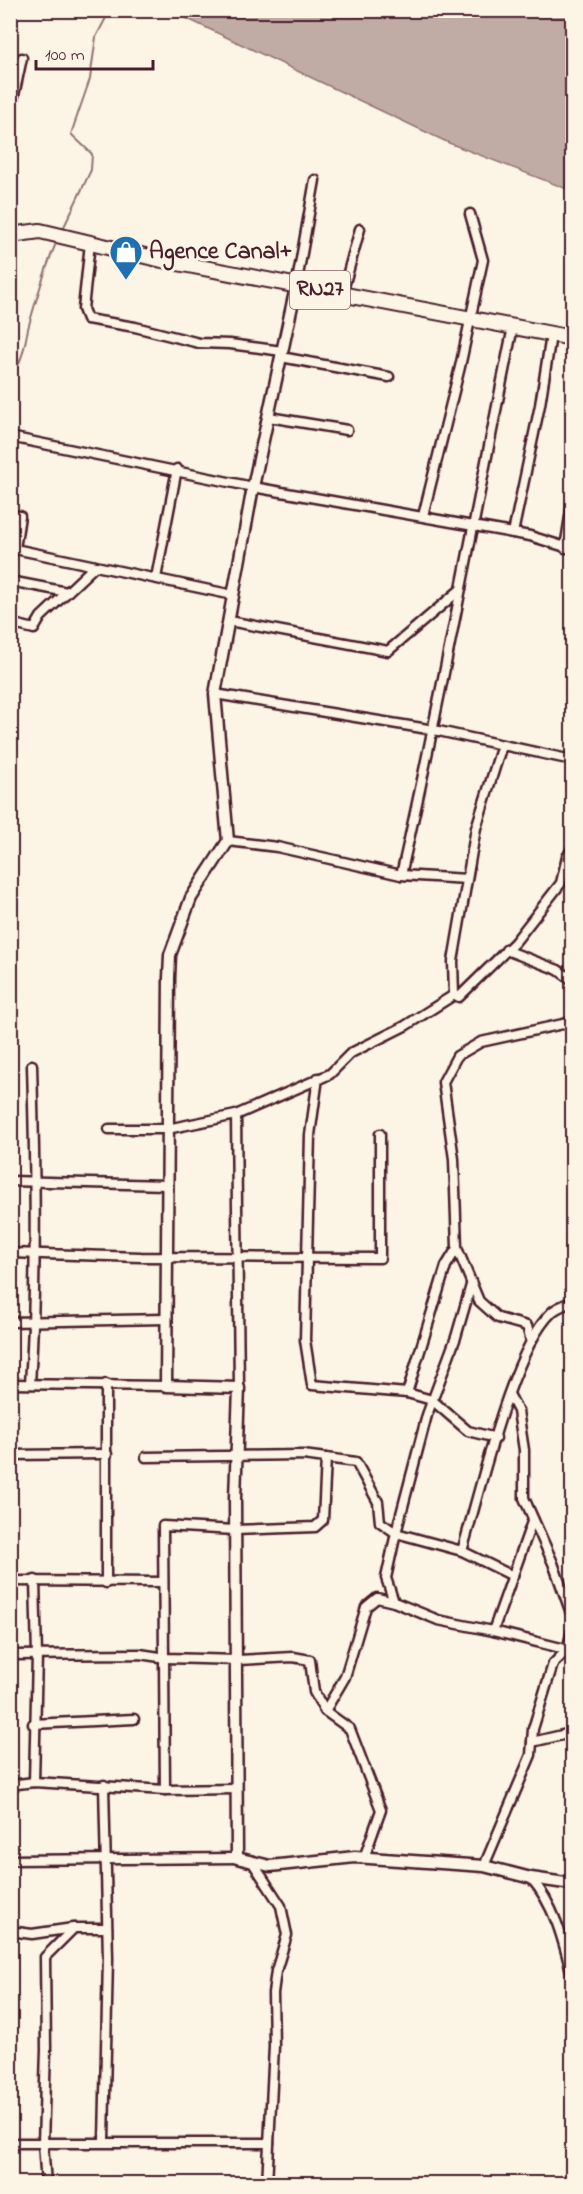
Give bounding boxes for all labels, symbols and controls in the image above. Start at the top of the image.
scale bar [36,33,153,71]
text: 100 m [45,43,85,69]
shop icon: Agence Canal+ [108,234,144,281]
place label: Agence Canal+ [149,235,293,271]
road number: RN27 [290,271,350,309]

